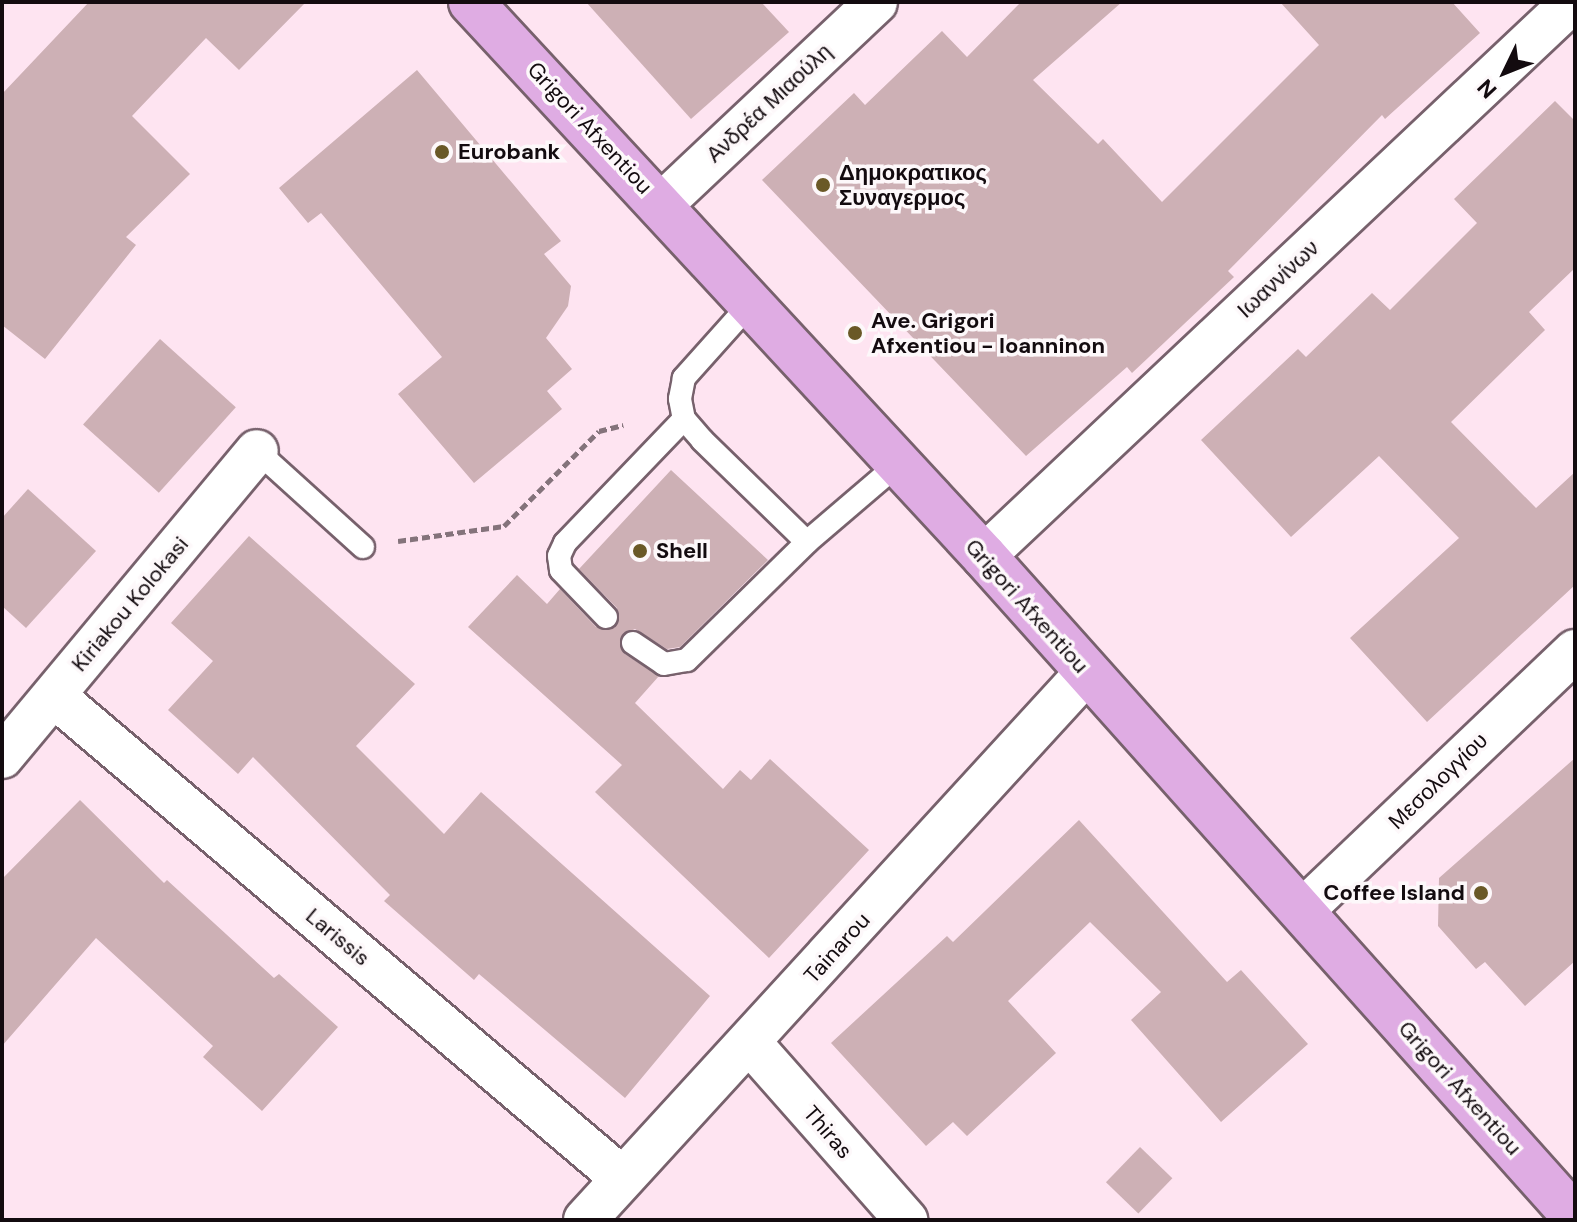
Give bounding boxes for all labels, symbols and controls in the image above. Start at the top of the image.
north arrow [1465,32,1545,112]
street label: Ανδρέα Μιαούλη [701,38,837,168]
street label: Grigori Afxentiou [522,56,658,200]
text: N [1471,73,1503,104]
place label: Eurobank [458,139,560,165]
marker: Eurobank [433,143,451,161]
place label: Δημοκρατικος Συναγερμος [839,159,987,210]
marker: Δημοκρατικος Συναγερμος [814,176,832,194]
street label: Ιωαννίνων [1232,235,1324,323]
place label: Ave. Grigori Afxentiou - Ioanninon [871,307,1105,358]
marker: Ave. Grigori Afxentiou - Ioanninon [846,324,864,342]
street label: Kiriakou Kolokasi [66,531,194,677]
street label: Grigori Afxentiou [960,534,1094,678]
place label: Shell [656,538,708,564]
marker: Shell [631,542,649,560]
street label: Μεσολογγίου [1383,727,1493,835]
place label: Coffee Island [1323,880,1465,906]
marker: Coffee Island [1472,884,1490,902]
street label: Larissis [301,903,375,971]
street label: Tainarou [798,907,876,989]
street label: Grigori Afxentiou [1393,1016,1527,1160]
street label: Thiras [798,1100,858,1164]

